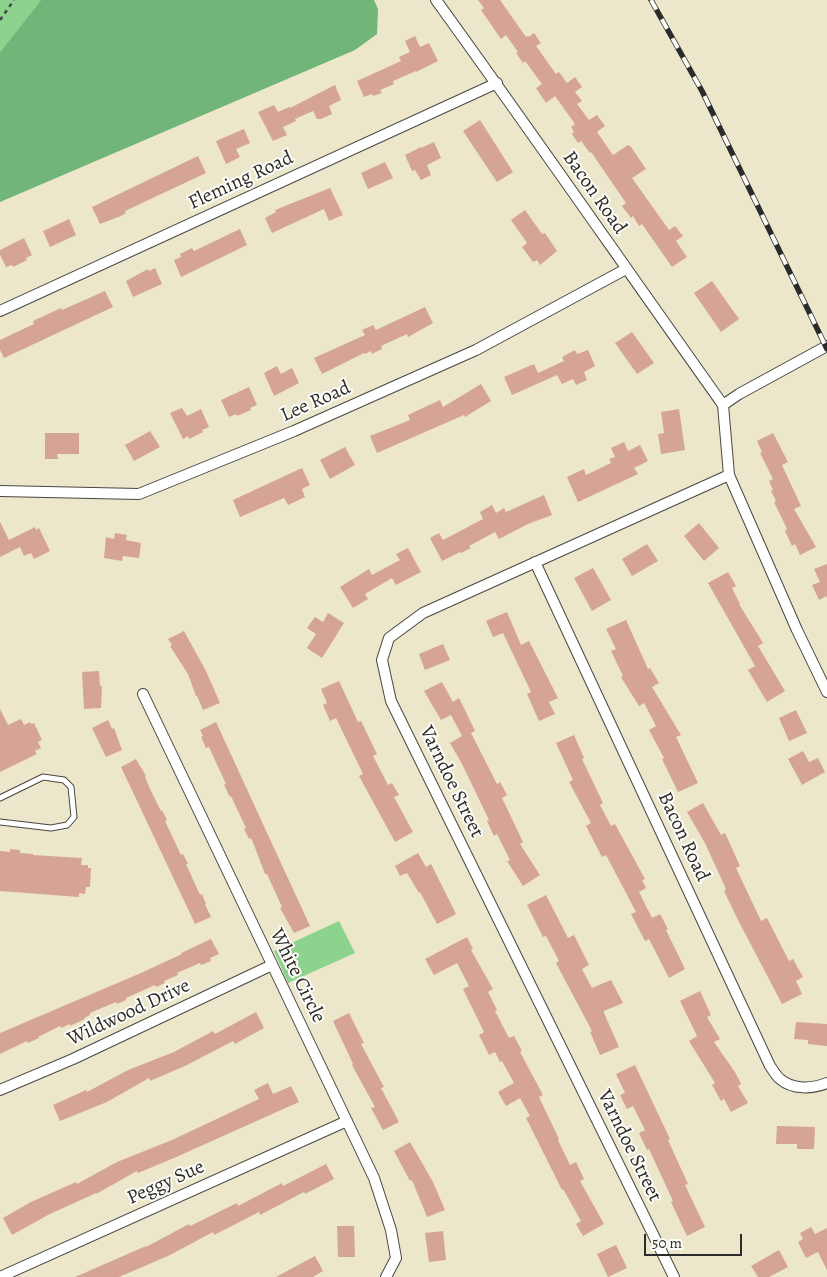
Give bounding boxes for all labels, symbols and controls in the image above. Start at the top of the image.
street label: Fleming Road [185,146,297,216]
street label: Bacon Road [557,147,631,239]
street label: Lee Road [277,376,355,428]
street label: Varndoe Street [414,722,488,842]
street label: Bacon Road [652,788,714,886]
street label: White Circle [264,925,330,1027]
street label: Wildwood Drive [64,974,194,1052]
street label: Varndoe Street [592,1086,666,1206]
street label: Peggy Sue [124,1155,208,1211]
scale bar [647,1224,744,1256]
text: 50 m [652,1233,682,1253]

